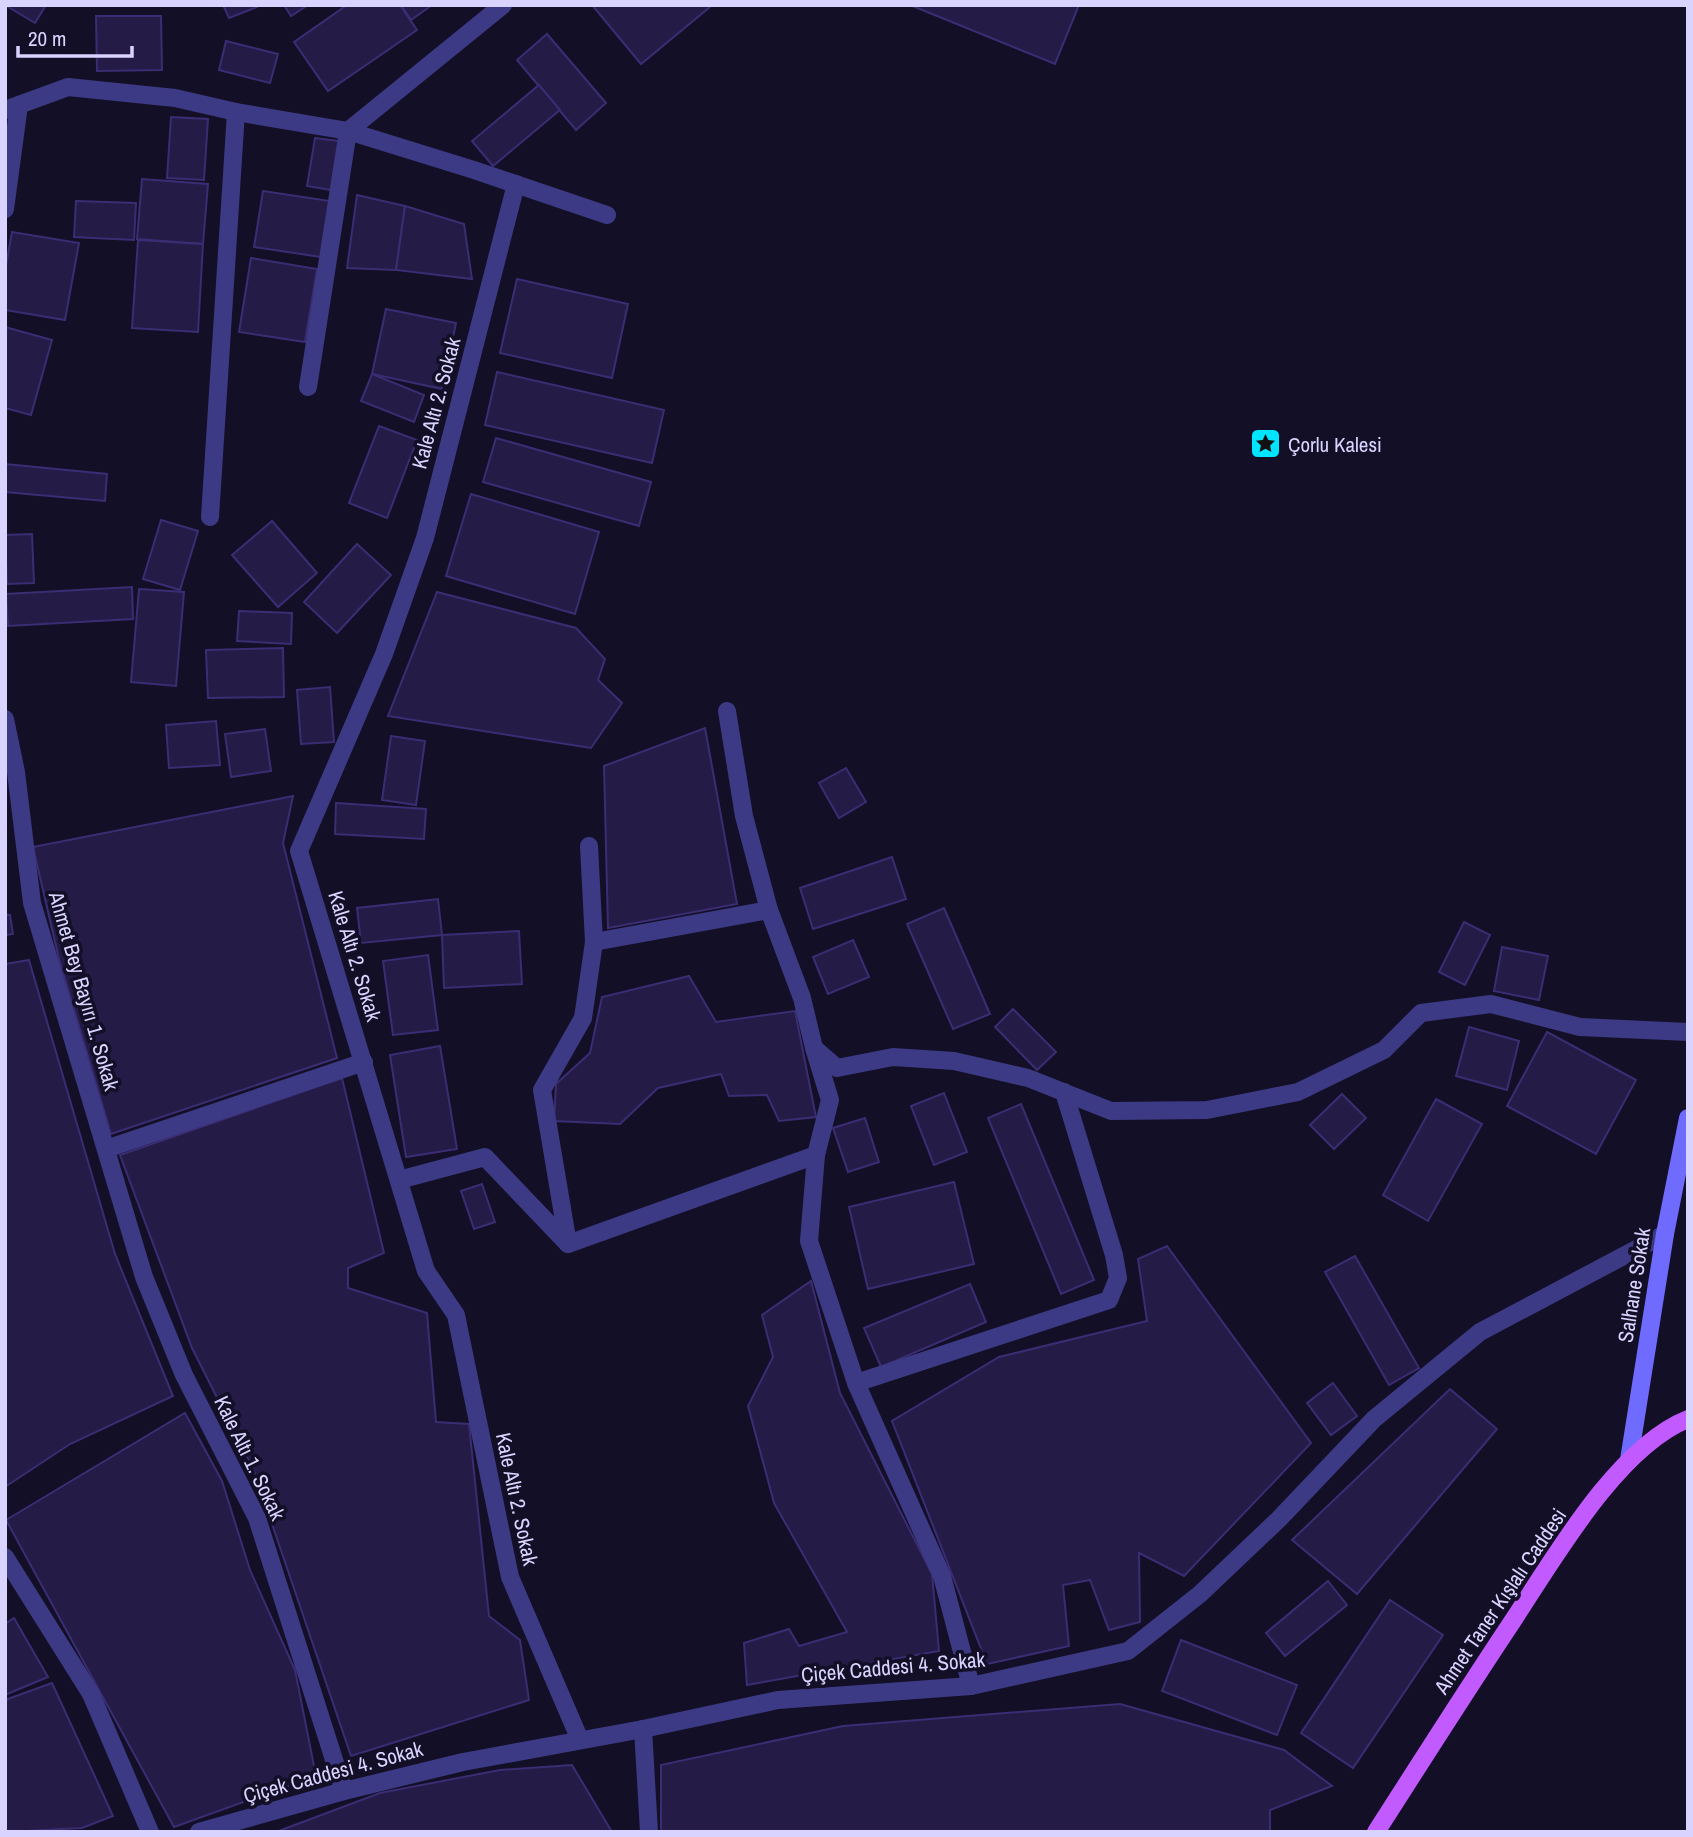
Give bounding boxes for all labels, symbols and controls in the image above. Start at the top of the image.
scale bar [18,14,131,58]
text: 20 m [28,24,66,53]
street label: Kale Altı 2. Sokak [405,334,468,472]
place icon: Çorlu Kalesi [1248,427,1282,461]
place label: Çorlu Kalesi [1288,430,1382,459]
street label: Ahmet Bey Bayırı 1. Sokak [41,887,126,1094]
street label: Kale Altı 2. Sokak [321,887,389,1025]
street label: Salhane Sokak [1611,1225,1657,1344]
street label: Kale Altı 1. Sokak [207,1391,293,1525]
street label: Kale Altı 2. Sokak [489,1430,545,1568]
street label: Ahmet Taner Kışlalı Caddesi [1426,1502,1573,1700]
street label: Çiçek Caddesi 4. Sokak [800,1644,987,1689]
street label: Çiçek Caddesi 4. Sokak [240,1734,426,1810]

